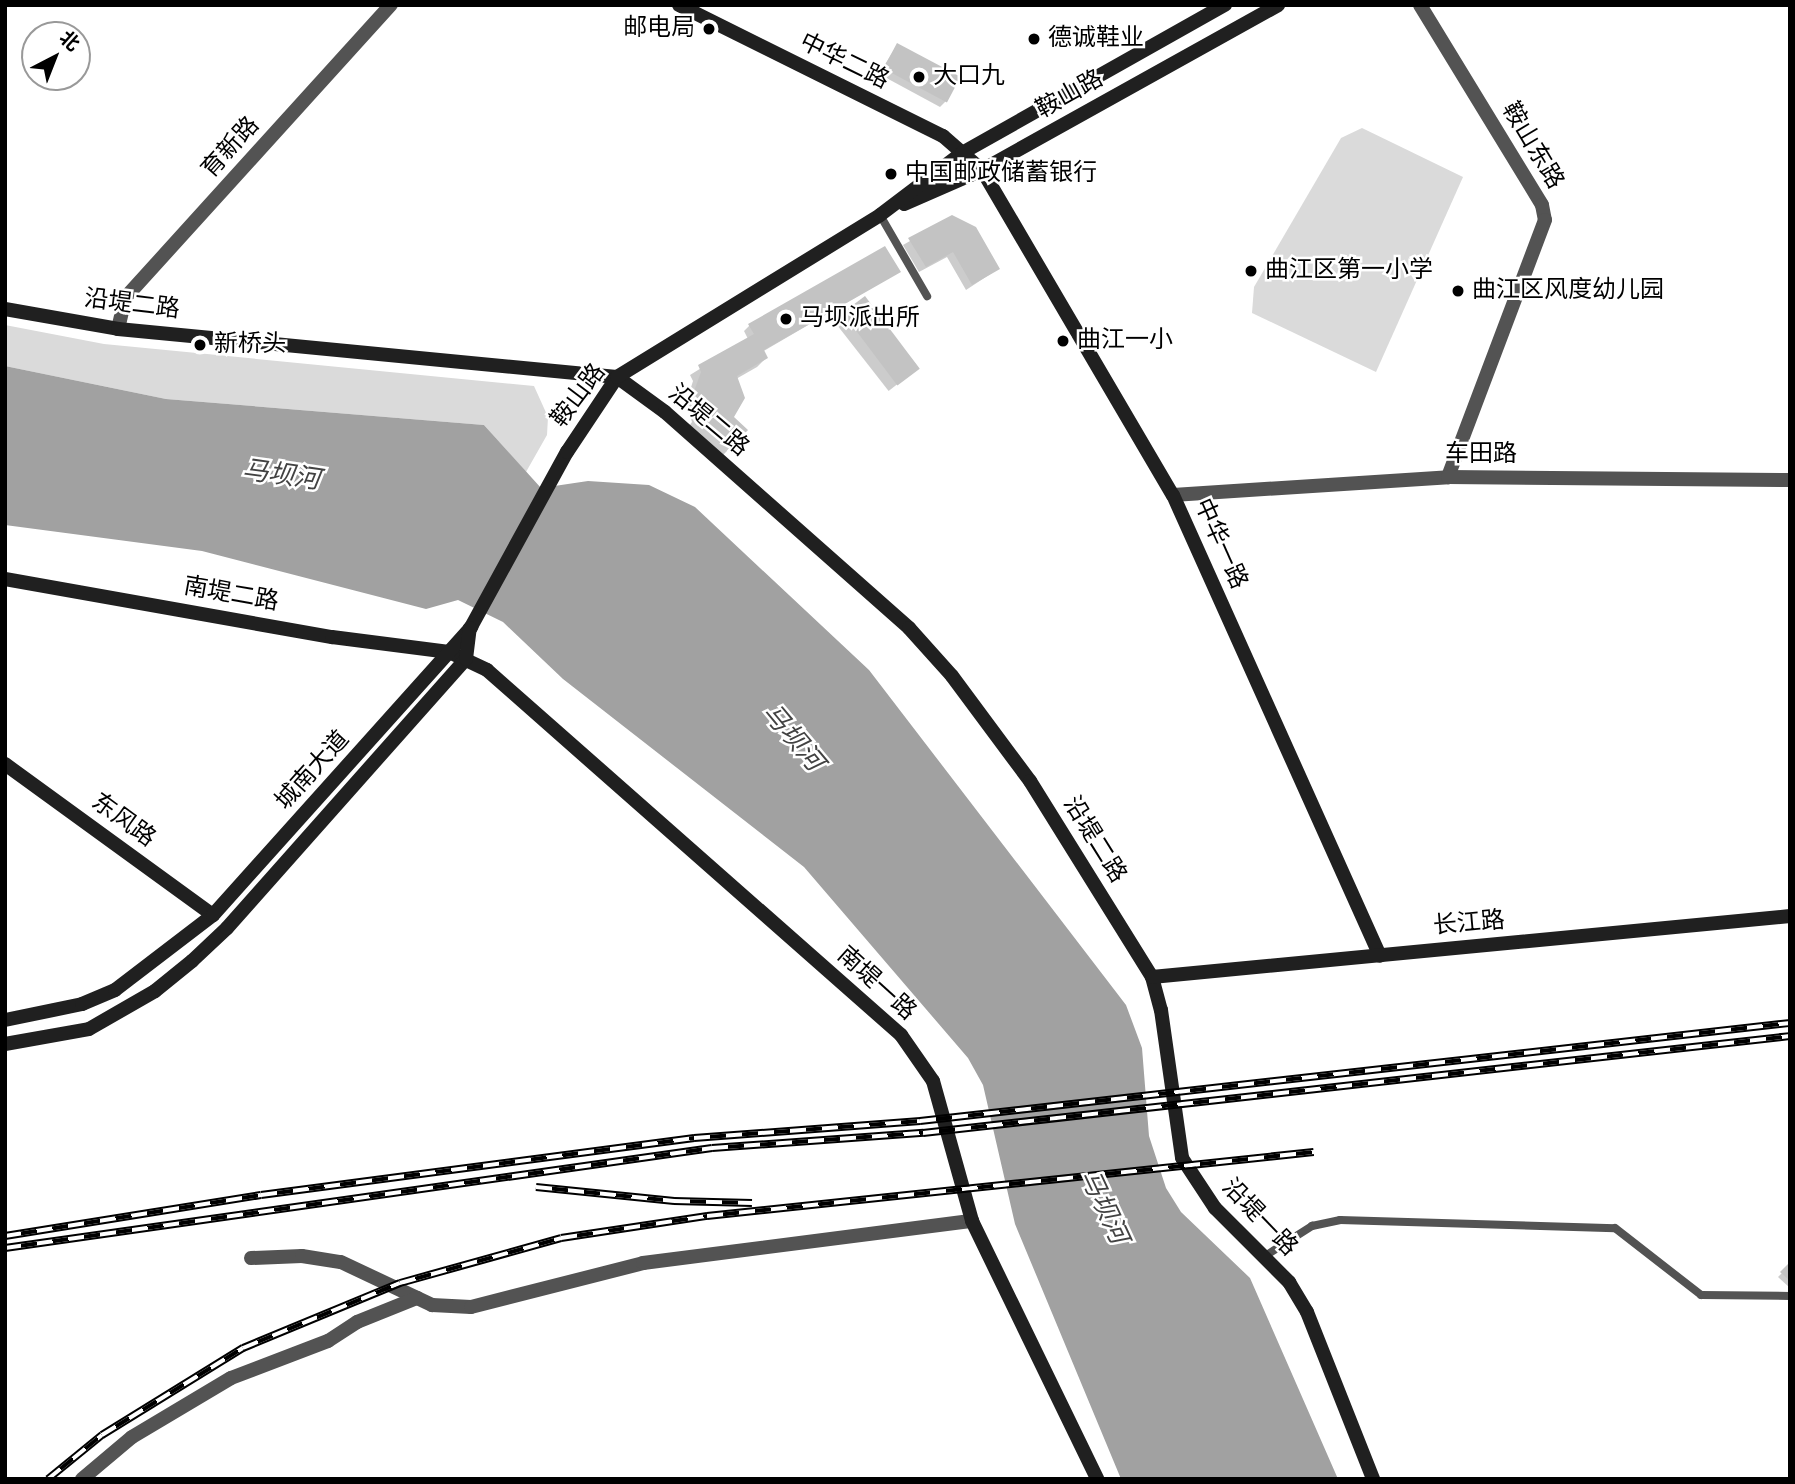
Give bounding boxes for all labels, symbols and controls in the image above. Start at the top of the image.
place label: 邮电局 [623,15,695,43]
north arrow [21,21,91,91]
marker: 邮电局 [701,21,717,37]
place label: 德诚鞋业 [1048,25,1144,53]
text: 北 [56,28,82,55]
street label: 中华二路 [795,28,893,96]
marker: 德诚鞋业 [1026,31,1042,47]
place label: 大口九 [933,63,1005,91]
street label: 鞍山路 [1032,65,1108,125]
marker: 大口九 [911,69,927,85]
street label: 鞍山东路 [1495,97,1569,195]
street label: 育新路 [196,112,266,184]
place label: 中国邮政储蓄银行 [905,160,1097,188]
marker: 中国邮政储蓄银行 [883,166,899,182]
place label: 曲江区第一小学 [1265,257,1433,285]
marker: 曲江区第一小学 [1243,263,1259,279]
place label: 曲江区风度幼儿园 [1472,277,1664,305]
marker: 曲江区风度幼儿园 [1450,283,1466,299]
street label: 沿堤二路 [83,285,181,325]
place label: 马坝派出所 [800,305,920,333]
marker: 马坝派出所 [778,311,794,327]
place label: 曲江一小 [1077,327,1173,355]
place label: 新桥头 [214,331,286,359]
marker: 曲江一小 [1055,333,1071,349]
marker: 新桥头 [192,337,208,353]
street label: 鞍山路 [546,359,612,433]
street label: 沿堤二路 [662,379,754,463]
street label: 车田路 [1445,441,1517,469]
water label: 马坝河 [240,455,322,497]
street label: 中华一路 [1187,494,1253,594]
street label: 南堤二路 [181,572,281,618]
water label: 马坝河 [755,698,829,778]
street label: 城南大道 [270,726,356,816]
street label: 东风路 [85,788,161,854]
street label: 沿堤二路 [1056,792,1132,888]
street label: 长江路 [1432,907,1506,941]
street label: 南堤一路 [831,941,921,1027]
water label: 马坝河 [1072,1165,1134,1249]
street label: 沿堤一路 [1215,1173,1303,1263]

